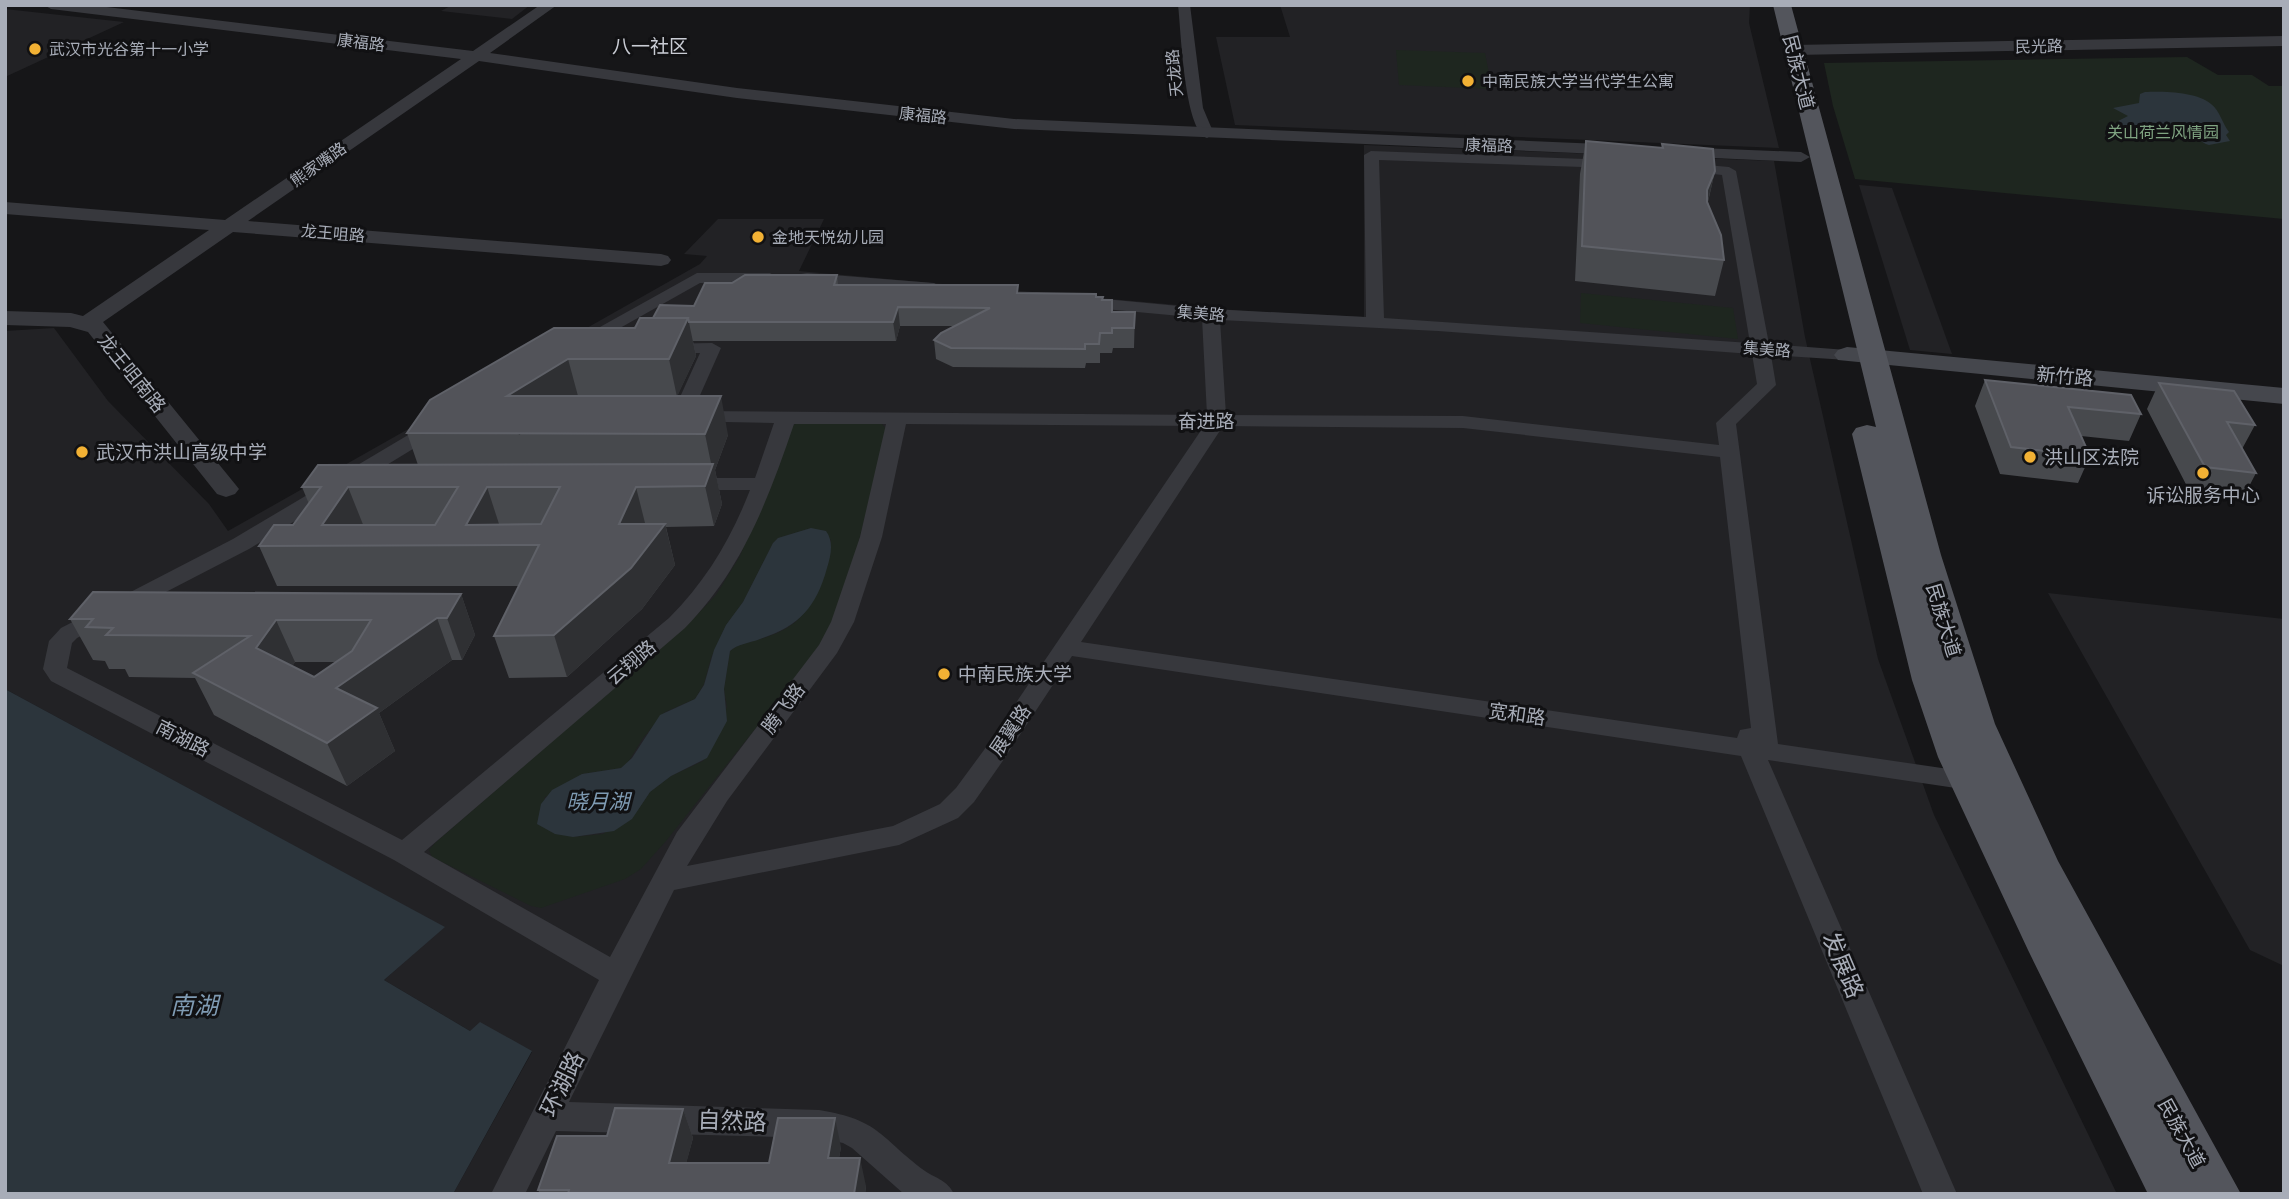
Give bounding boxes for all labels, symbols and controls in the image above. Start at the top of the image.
street label: 康福路 [336,28,386,57]
street label: 民族大道 [1776,32,1821,112]
district label: 八一社区 [612,33,688,60]
street label: 民光路 [2015,35,2063,58]
place label: 武汉市光谷第十一小学 [49,38,209,61]
marker: 武汉市光谷第十一小学 [27,41,43,57]
street label: 天龙路 [1161,48,1188,98]
place label: 中南民族大学当代学生公寓 [1482,70,1674,93]
marker: 中南民族大学当代学生公寓 [1460,73,1476,89]
street label: 康福路 [898,102,948,129]
park label: 关山荷兰风情园 [2107,121,2219,144]
street label: 康福路 [1465,133,1513,158]
street label: 熊家嘴路 [285,137,351,192]
street label: 龙王咀路 [300,219,366,248]
place label: 金地天悦幼儿园 [772,226,884,249]
marker: 金地天悦幼儿园 [750,229,766,245]
street label: 集美路 [1176,300,1226,327]
street label: 龙王咀南路 [91,328,172,419]
street label: 集美路 [1742,336,1792,363]
street label: 新竹路 [2035,361,2095,392]
street label: 奋进路 [1177,408,1235,435]
place label: 武汉市洪山高级中学 [96,439,267,466]
marker: 武汉市洪山高级中学 [74,444,90,460]
place label: 洪山区法院 [2044,444,2139,471]
marker: 洪山区法院 [2022,449,2038,465]
marker: 诉讼服务中心 [2195,465,2211,481]
place label: 诉讼服务中心 [2146,482,2260,509]
street label: 民族大道 [1919,580,1968,660]
street label: 云翔路 [601,634,662,691]
place label: 中南民族大学 [958,661,1072,688]
marker: 中南民族大学 [936,666,952,682]
street label: 腾飞路 [755,677,811,739]
street label: 宽和路 [1487,697,1547,732]
street label: 展翼路 [983,699,1038,761]
street label: 南湖路 [151,713,214,763]
water label: 晓月湖 [567,787,632,816]
street label: 发展路 [1815,927,1871,1003]
water label: 南湖 [170,989,222,1022]
street label: 环湖路 [532,1046,592,1122]
street label: 民族大道 [2151,1093,2212,1173]
street label: 自然路 [697,1104,767,1138]

